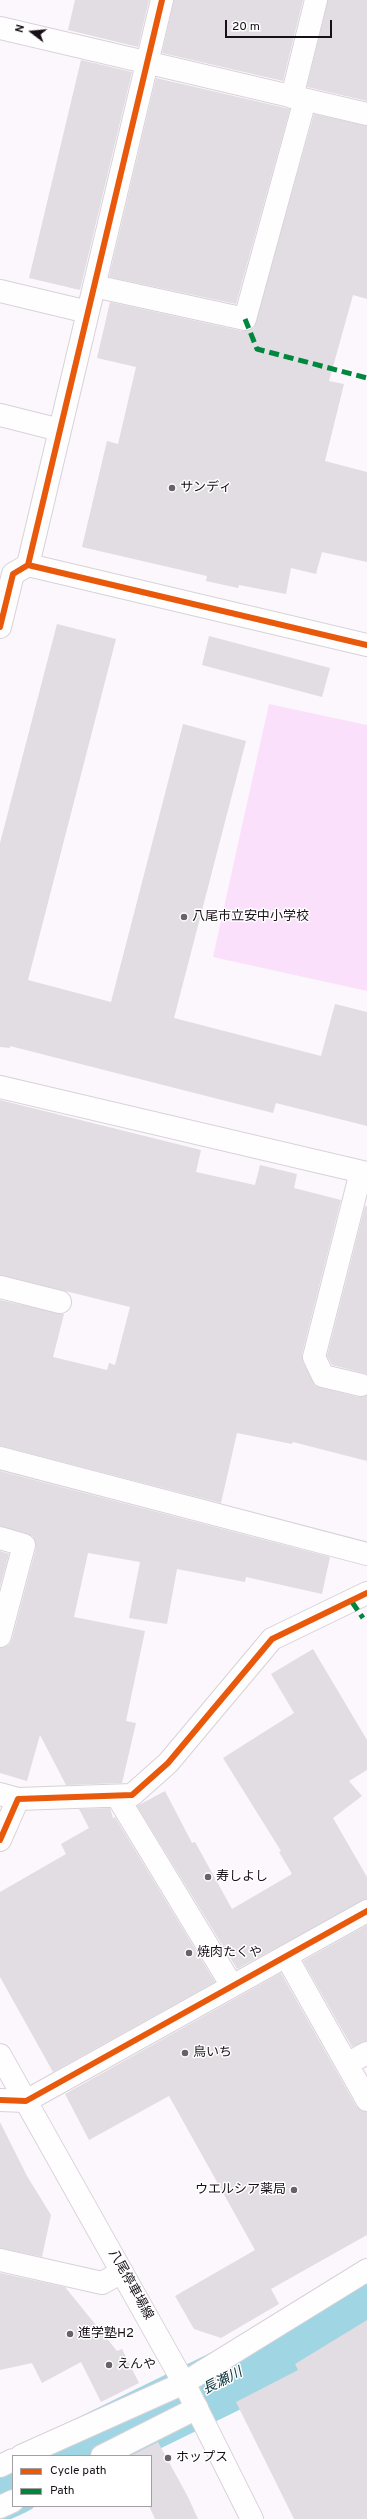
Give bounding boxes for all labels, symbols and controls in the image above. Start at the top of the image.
north arrow [12,12,52,52]
scale bar [227,12,334,38]
text: 20 m [232,19,260,35]
text: N [13,23,28,34]
place label: サンディ [180,480,232,496]
marker: サンディ [167,483,177,493]
place label: 八尾市立安中小学校 [192,909,309,925]
marker: 八尾市立安中小学校 [179,912,189,922]
place label: 寿しよし [216,1869,268,1885]
marker: 寿しよし [203,1872,213,1882]
place label: 焼肉たくや [197,1945,262,1961]
marker: 焼肉たくや [184,1948,194,1958]
place label: 鳥いち [193,2045,232,2061]
marker: 鳥いち [180,2048,190,2058]
place label: ウエルシア薬局 [195,2182,286,2198]
marker: ウエルシア薬局 [289,2185,299,2195]
street label: 八尾停車場線 [104,2247,156,2323]
place label: 進学塾H2 [78,2326,134,2342]
marker: 進学塾H2 [65,2329,75,2339]
place label: えんや [117,2357,156,2373]
marker: えんや [104,2360,114,2370]
water label: 長瀬川 [200,2365,246,2399]
place label: ホップス [176,2450,228,2466]
marker: ホップス [163,2453,173,2463]
legend [12,2455,152,2507]
text: Cycle path [50,2463,107,2479]
text: Path [50,2483,75,2499]

